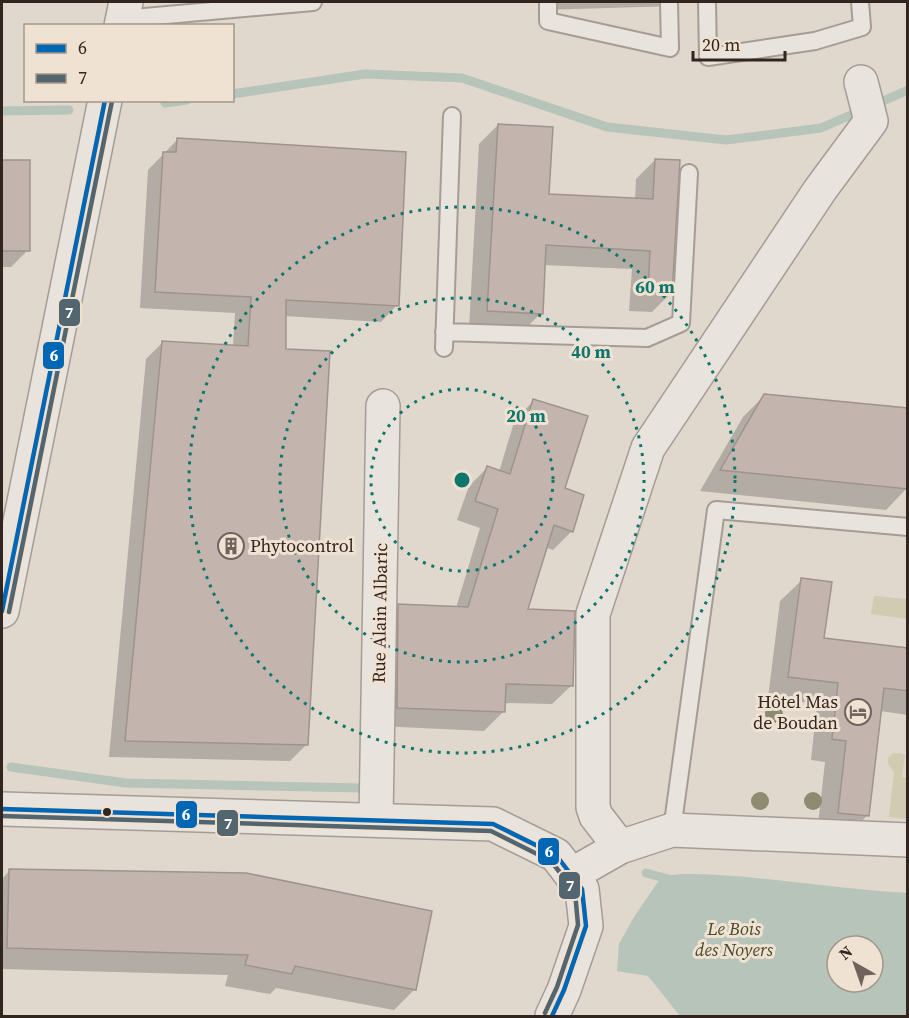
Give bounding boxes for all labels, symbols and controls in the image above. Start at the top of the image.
legend [24,24,234,102]
scale bar [693,24,784,62]
text: 20 m [702,32,740,57]
text: 6 [78,35,87,60]
text: 7 [78,65,87,90]
text: 60 m [635,274,675,299]
line badge: 7 [58,298,81,327]
text: 7 [65,301,74,323]
text: 40 m [571,339,611,364]
line badge: 6 [42,341,65,370]
text: 6 [50,344,59,366]
text: 20 m [506,403,546,428]
centre of rings [452,470,472,490]
building icon: Phytocontrol [216,531,246,561]
place label: Phytocontrol [250,533,354,558]
street label: Rue Alain Albaric [366,542,393,683]
place label: Hôtel Mas de Boudan [753,689,838,735]
hotel icon: Hôtel Mas de Boudan [843,697,873,727]
line badge: 6 [175,800,198,829]
text: 6 [182,803,191,825]
unlabelled marker [101,806,113,818]
line badge: 7 [216,809,239,837]
text: 7 [224,812,233,834]
line badge: 6 [537,837,560,866]
text: 6 [545,840,554,862]
line badge: 7 [558,871,581,900]
text: 7 [566,874,575,896]
park label: Le Bois des Noyers [695,916,773,962]
north arrow [825,934,885,994]
text: N [834,940,857,965]

